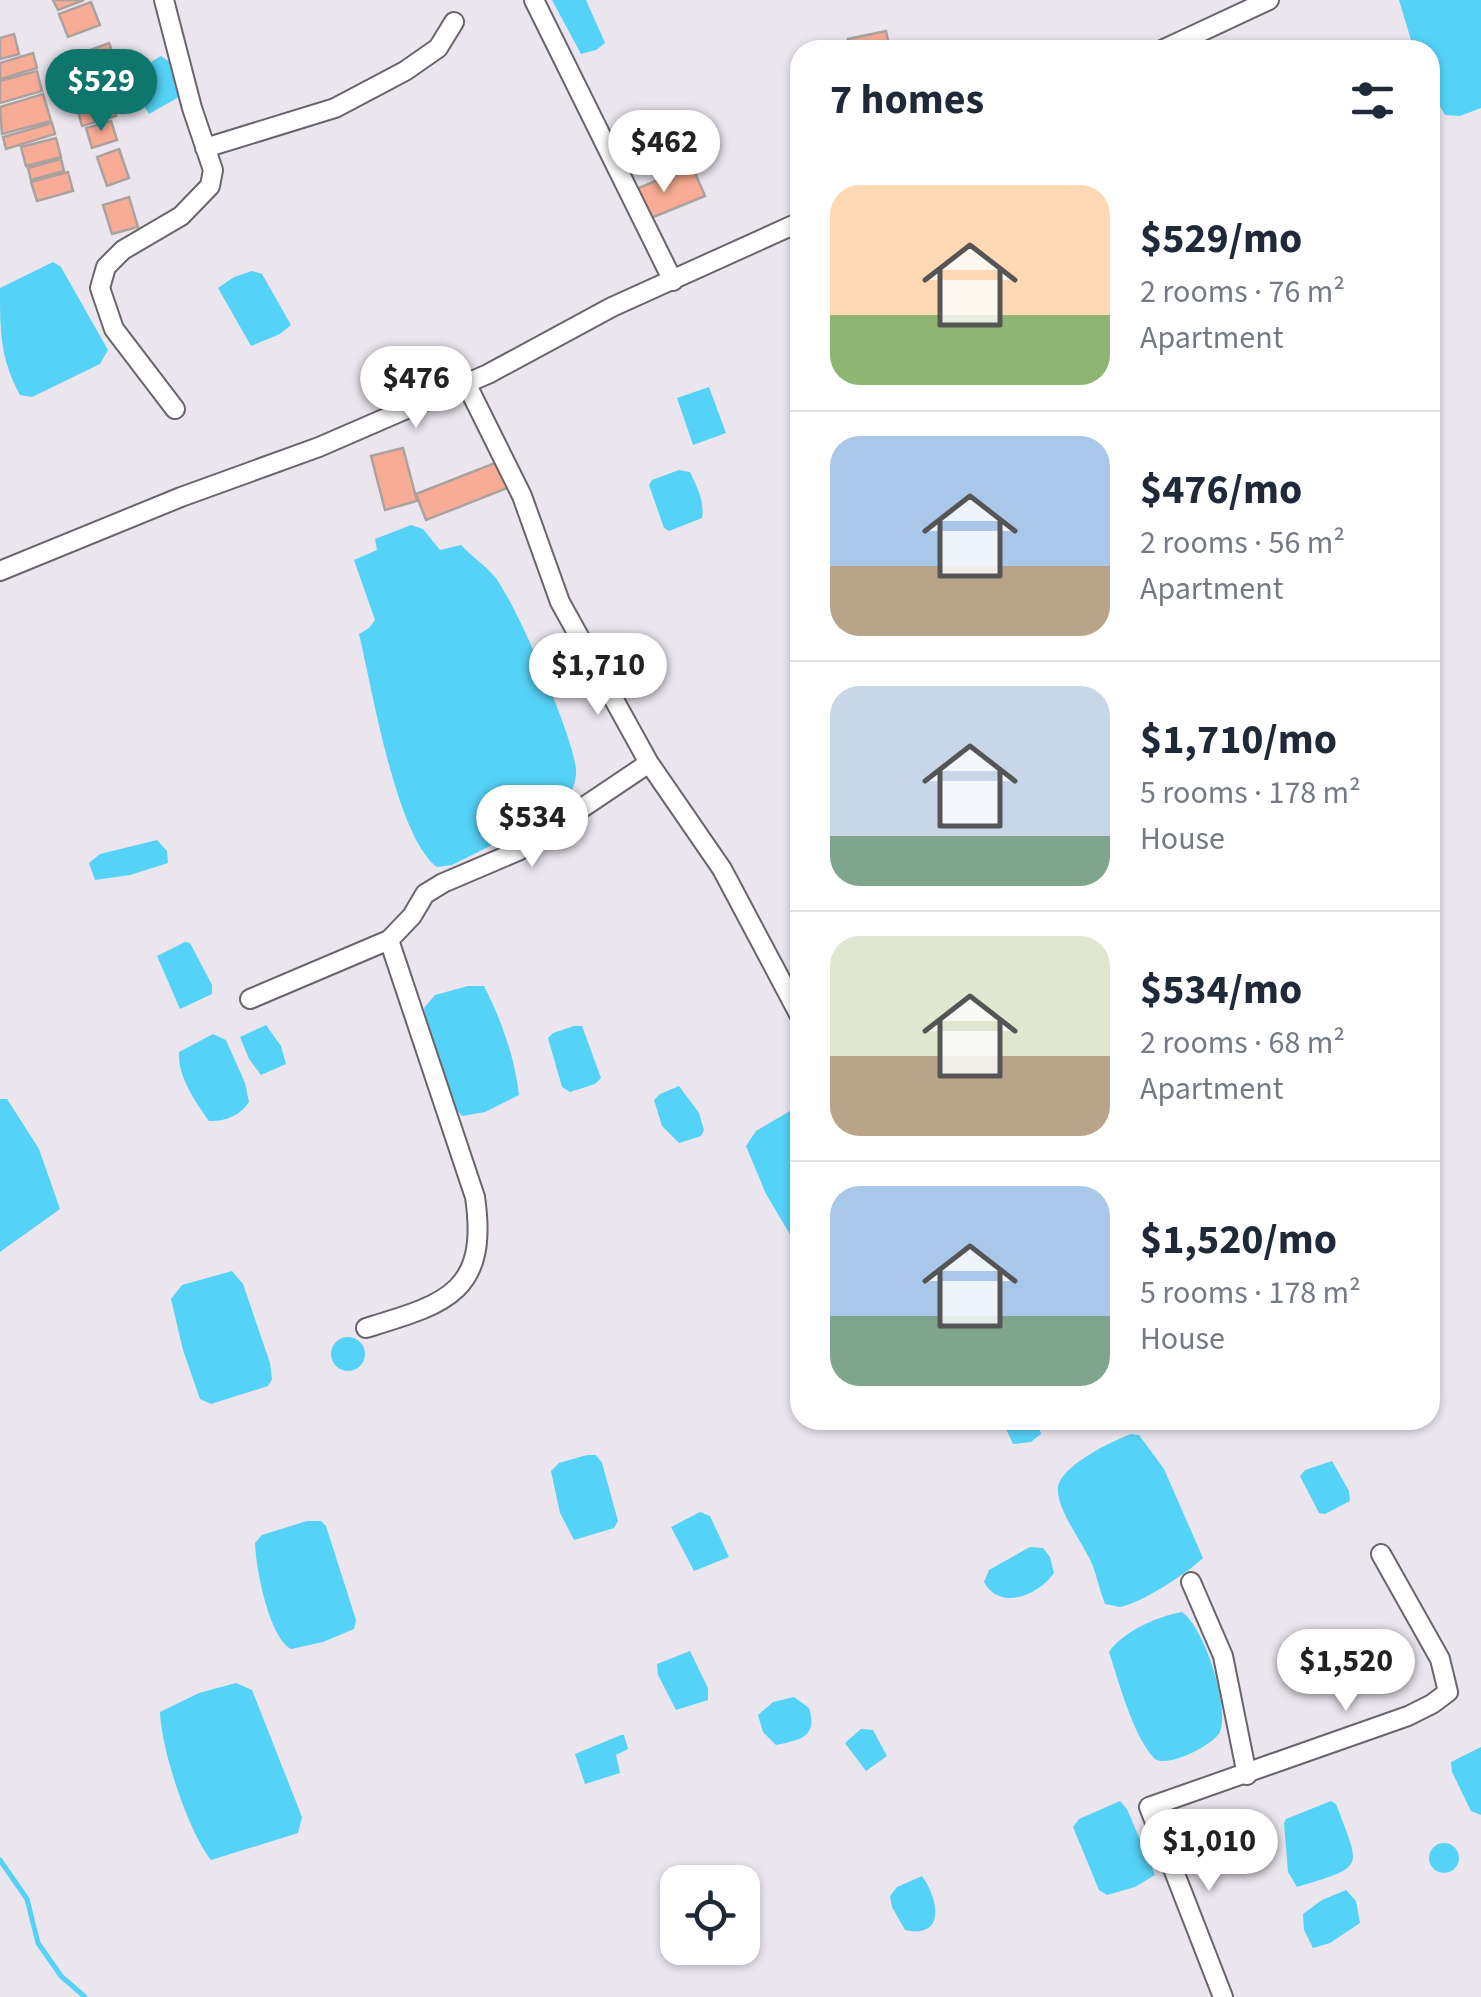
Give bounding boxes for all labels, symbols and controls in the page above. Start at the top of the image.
pin: $529 [42,49,160,134]
text: $529 [67,58,135,104]
text: 7 homes [830,70,984,130]
icon: filters [1345,73,1400,128]
pin: $462 [605,110,723,195]
text: $462 [630,119,698,165]
text: $529/mo [1140,209,1302,269]
icon: home [910,225,1030,345]
text: 2 rooms · 76 m² [1140,269,1345,315]
text: Apartment [1140,315,1283,361]
pin: $476 [357,346,475,431]
text: $476 [382,355,450,401]
text: $476/mo [1140,460,1302,520]
icon: home [910,476,1030,596]
text: 2 rooms · 56 m² [1140,520,1345,566]
text: Apartment [1140,566,1283,612]
pin: $1,710 [517,633,679,718]
text: $1,710 [551,642,645,688]
text: $1,710/mo [1140,710,1337,770]
icon: home [910,726,1030,846]
text: 5 rooms · 178 m² [1140,770,1361,816]
pin: $534 [473,785,591,870]
text: $534 [498,794,566,840]
text: House [1140,816,1225,862]
text: $534/mo [1140,960,1302,1020]
icon: home [910,976,1030,1096]
text: 2 rooms · 68 m² [1140,1020,1345,1066]
text: Apartment [1140,1066,1283,1112]
text: $1,520/mo [1140,1210,1337,1270]
icon: home [910,1226,1030,1346]
text: 5 rooms · 178 m² [1140,1270,1361,1316]
text: House [1140,1316,1225,1362]
pin: $1,520 [1265,1629,1427,1714]
text: $1,520 [1299,1638,1393,1684]
pin: $1,010 [1128,1809,1290,1894]
text: $1,010 [1162,1818,1256,1864]
map controls [660,1865,760,1965]
button: locate [660,1865,760,1965]

